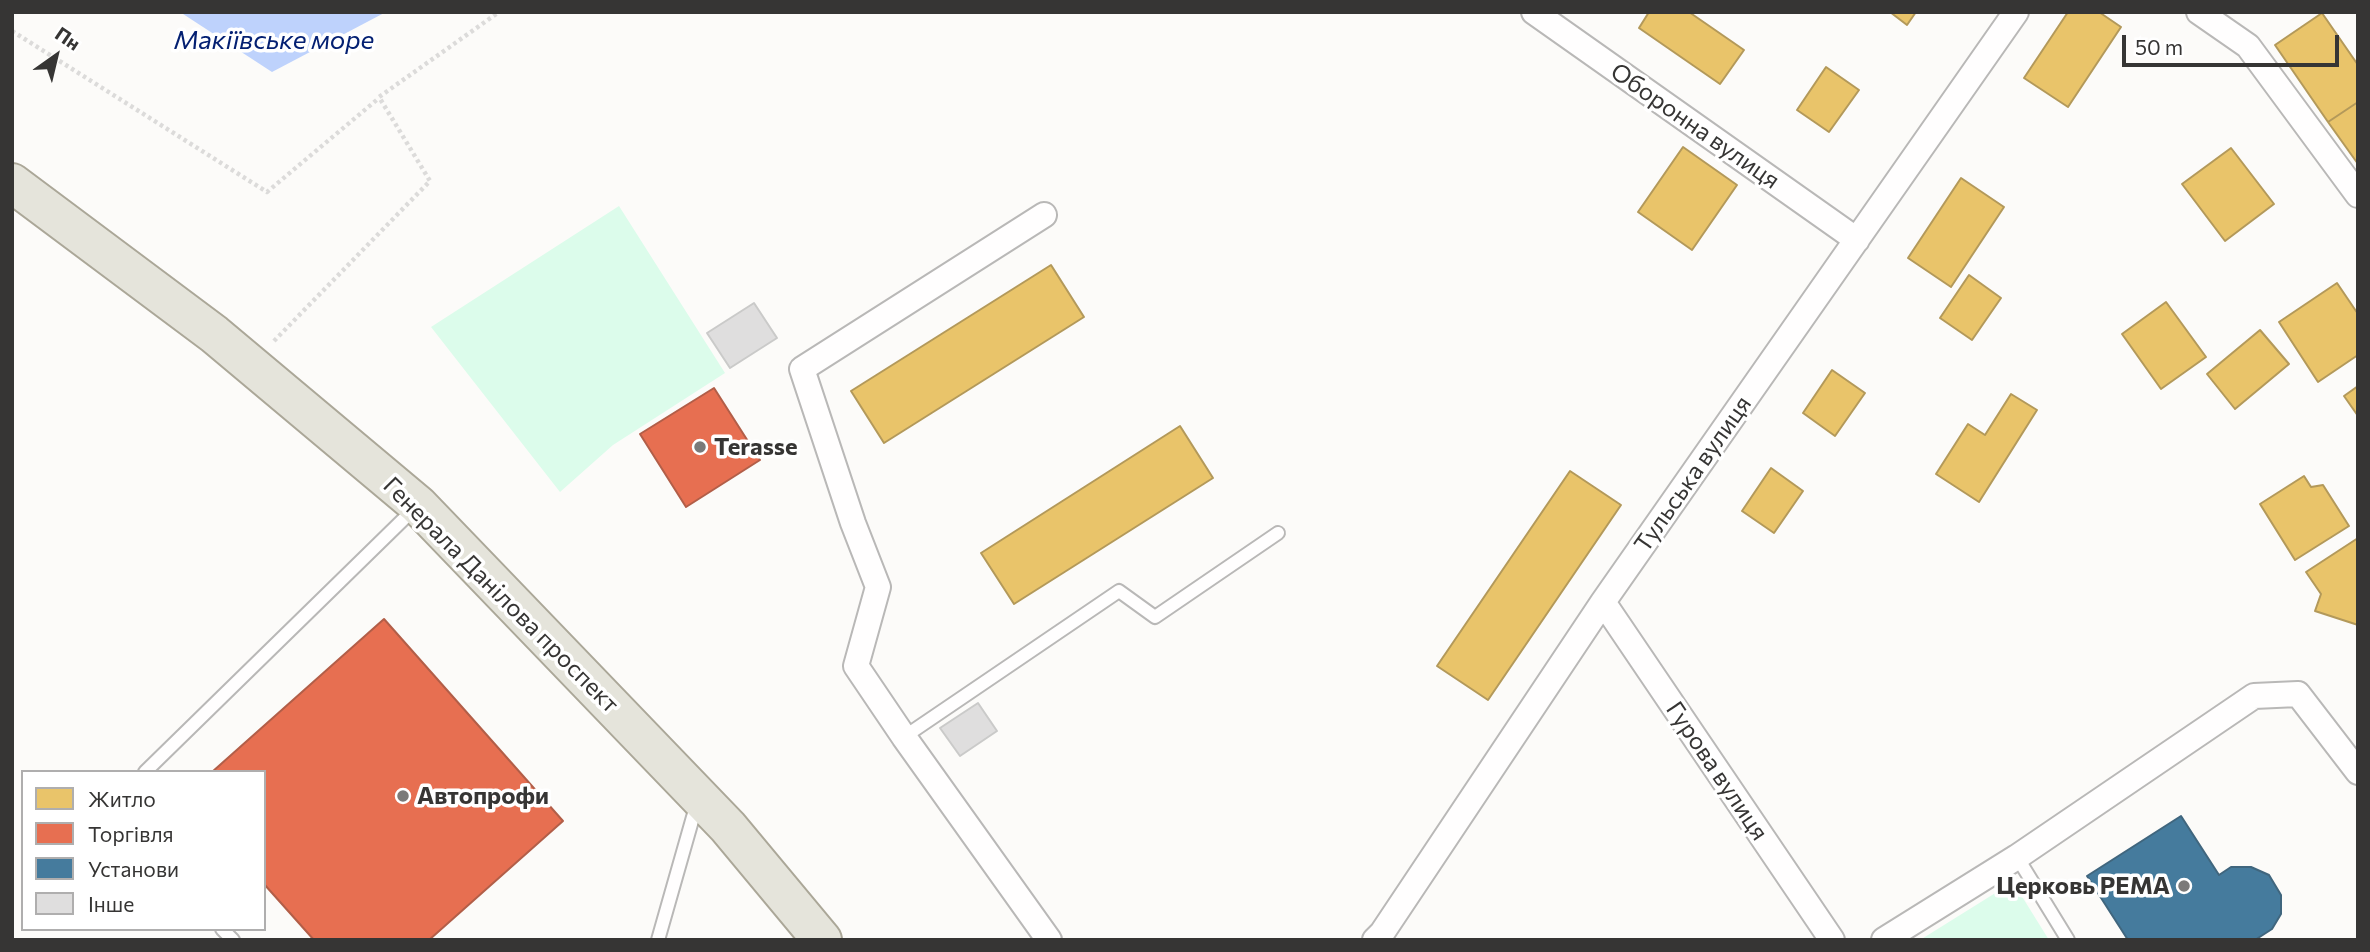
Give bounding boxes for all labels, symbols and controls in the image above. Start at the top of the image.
north arrow [21,21,91,91]
scale bar [2125,21,2342,65]
text: Пн [51,22,85,55]
water label: Макіївське море [174,24,374,56]
text: 50 m [2135,34,2183,59]
street label: Оборонна вулиця [1605,57,1785,195]
street label: Тульська вулиця [1628,390,1758,558]
place label: Terasse [714,433,798,461]
marker: Terasse [692,439,708,455]
street label: Генерала Данілова проспект [377,471,625,719]
street label: Гурова вулиця [1660,696,1774,846]
legend [21,770,266,931]
place label: Автопрофи [417,782,549,810]
text: Житло [88,786,156,811]
marker: Автопрофи [395,788,411,804]
text: Торгівля [88,821,174,846]
text: Установи [88,856,179,881]
place label: Церковь РЕМА [1996,872,2170,900]
marker: Церковь РЕМА [2176,878,2192,894]
text: Інше [88,891,134,916]

